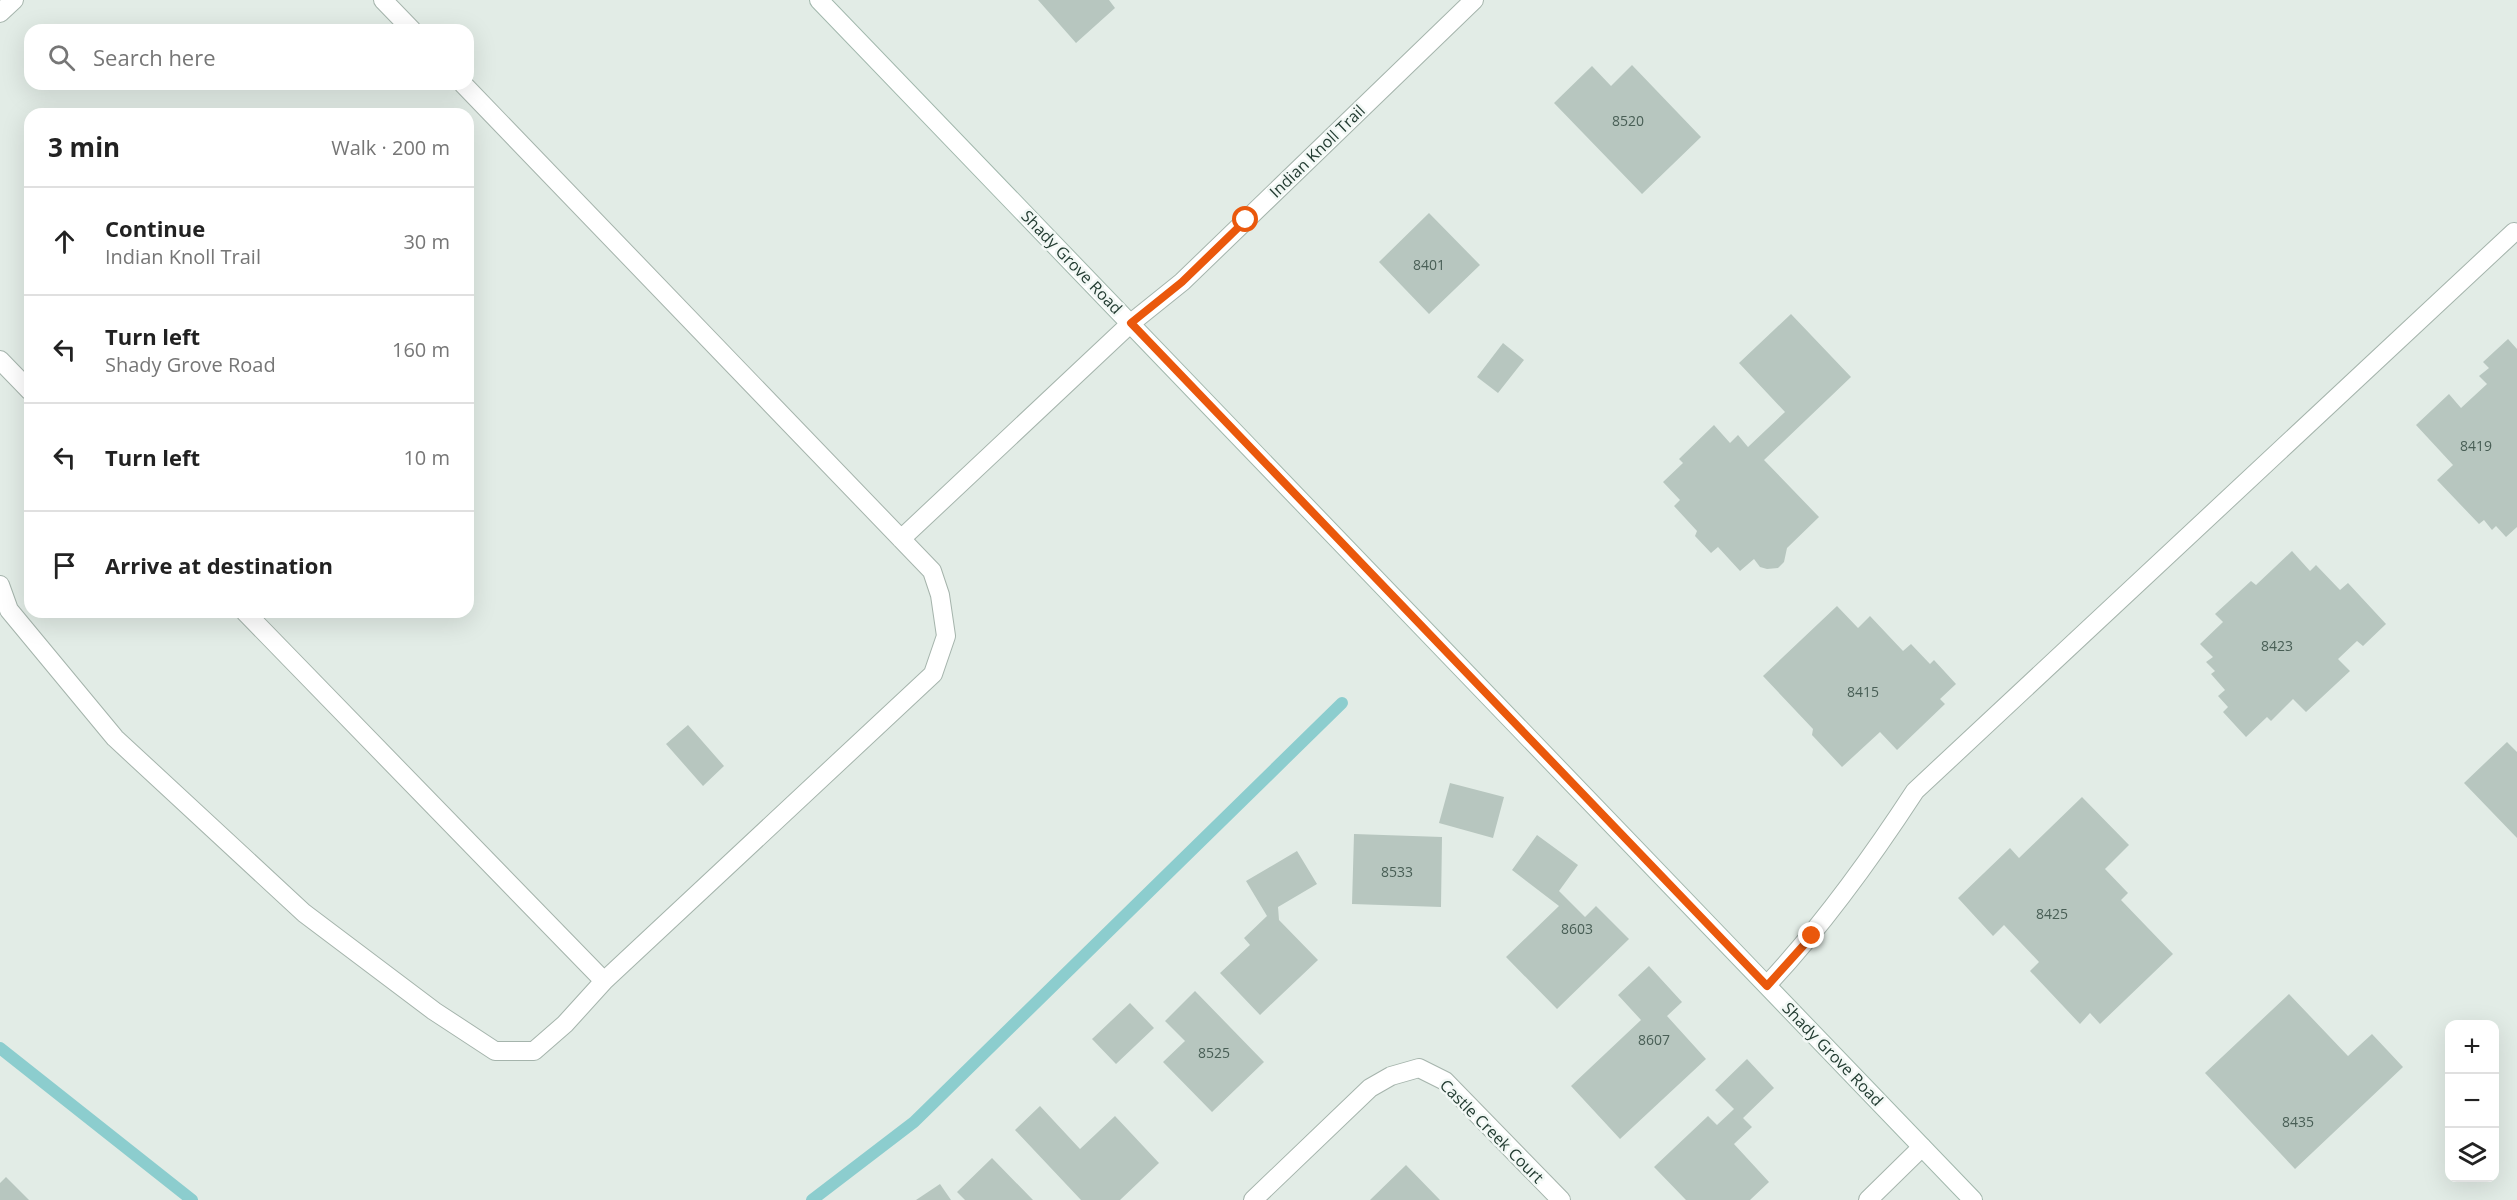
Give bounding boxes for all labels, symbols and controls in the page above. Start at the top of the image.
search box [24,24,474,90]
icon: search [45,41,78,74]
text: Search here [93,42,216,72]
street label: Indian Knoll Trail [1264,100,1370,202]
house number: 8520 [1612,111,1644,130]
text: 3 min [48,129,120,165]
text: Walk · 200 m [331,134,450,161]
street label: Shady Grove Road [1017,205,1127,319]
route start [1232,206,1258,232]
text: Continue [105,213,205,243]
icon: ahead [48,225,81,258]
text: 30 m [403,228,450,255]
text: Indian Knoll Trail [105,243,261,270]
house number: 8401 [1413,255,1445,274]
text: Turn left [105,321,200,351]
icon: left [48,333,81,366]
text: 160 m [392,336,450,363]
text: Shady Grove Road [105,351,276,378]
house number: 8419 [2460,436,2492,455]
icon: left [48,441,81,474]
text: Turn left [105,442,200,472]
text: 10 m [403,444,450,471]
icon: arrive [48,549,81,582]
text: Arrive at destination [105,550,333,580]
house number: 8423 [2261,636,2293,655]
house number: 8415 [1847,682,1879,701]
house number: 8533 [1381,862,1413,881]
house number: 8425 [2036,904,2068,923]
house number: 8603 [1561,919,1593,938]
route end [1798,922,1824,948]
street label: Shady Grove Road [1778,997,1888,1111]
map controls [2445,1020,2499,1182]
button: + [2445,1020,2499,1074]
house number: 8607 [1638,1030,1670,1049]
house number: 8525 [1198,1043,1230,1062]
street label: Castle Creek Court [1435,1074,1549,1188]
button: − [2445,1074,2499,1128]
house number: 8435 [2282,1112,2314,1131]
button: layers [2445,1128,2499,1182]

